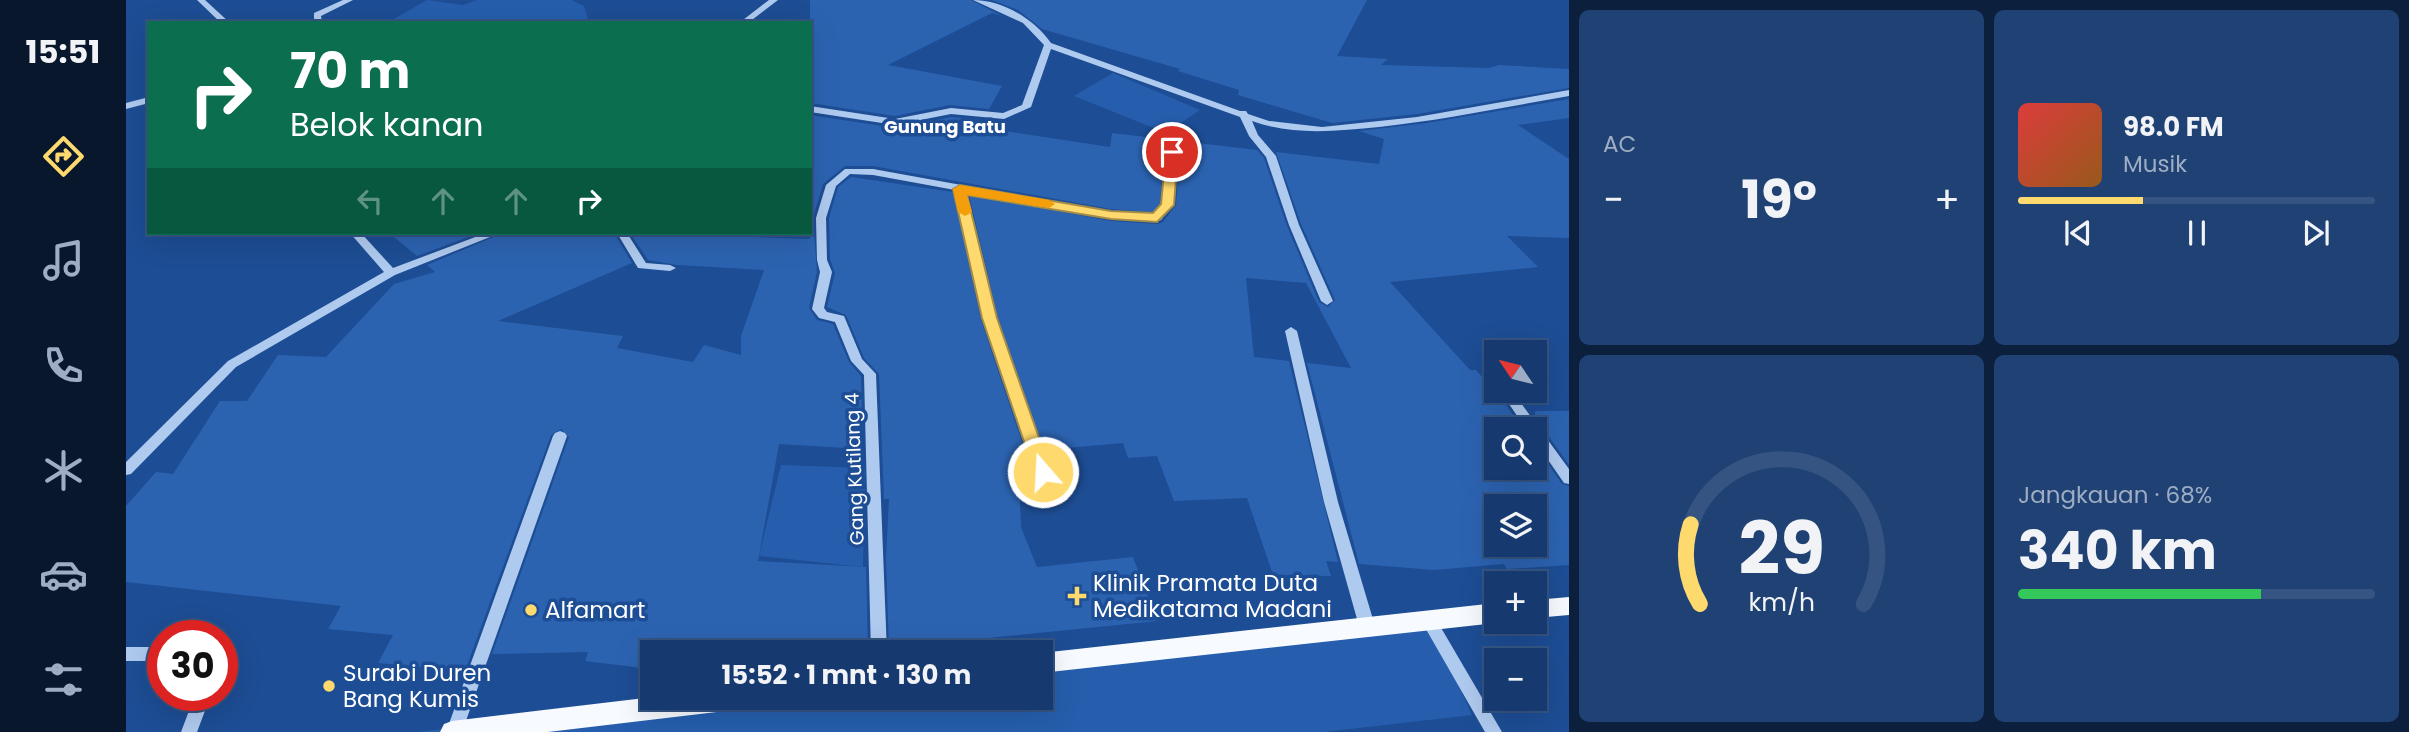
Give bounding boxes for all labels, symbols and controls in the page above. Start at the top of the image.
text: 15:51 [26,29,100,74]
text: 70 m [290,37,410,105]
icon: right [175,49,266,140]
text: Belok kanan [290,102,484,147]
text: 98.0 FM [2123,109,2224,145]
district label: Gunung Batu [884,114,1006,139]
pin [1142,122,1202,182]
text: AC [1603,128,1636,160]
icon: directions [39,132,88,181]
icon: arrive [1153,133,1191,171]
text: Musik [2123,148,2187,180]
text: 19° [1741,163,1817,236]
text: − [1603,173,1624,226]
text: + [1934,173,1960,226]
icon: left [351,182,389,220]
icon: ahead [424,182,462,220]
icon: ahead [497,182,535,220]
icon: right [570,182,608,220]
icon: previous [2059,214,2097,252]
icon: pause [2178,214,2216,252]
icon: next [2297,214,2335,252]
icon: music [39,236,88,285]
north arrow [1484,340,1547,402]
map controls [1484,340,1547,711]
icon: phone [39,341,88,390]
street label: Gang Kutilang 4 [838,392,871,546]
button: search [1484,417,1547,480]
position arrow [1006,435,1080,509]
icon: climate [39,446,88,495]
text: Jangkauan · 68% [2018,479,2212,511]
button: layers [1484,494,1547,557]
text: 29 [1738,499,1825,600]
text: 340 km [2018,514,2217,587]
icon: car [39,550,88,599]
place label: Klinik Pramata Duta Medikatama Madani [1093,567,1332,625]
button: + [1484,571,1547,634]
text: km/h [1748,585,1815,620]
marker: Klinik Pramata Duta Medikatama Madani [1067,586,1087,606]
place label: Alfamart [545,594,645,626]
marker: Alfamart [523,602,539,618]
speed limit sign: 30 [147,620,238,711]
button: − [1484,648,1547,711]
icon: filters [39,655,88,704]
place label: Surabi Duren Bang Kumis [343,657,491,715]
text: 15:52 · 1 mnt · 130 m [722,657,971,693]
marker: Surabi Duren Bang Kumis [321,678,337,694]

